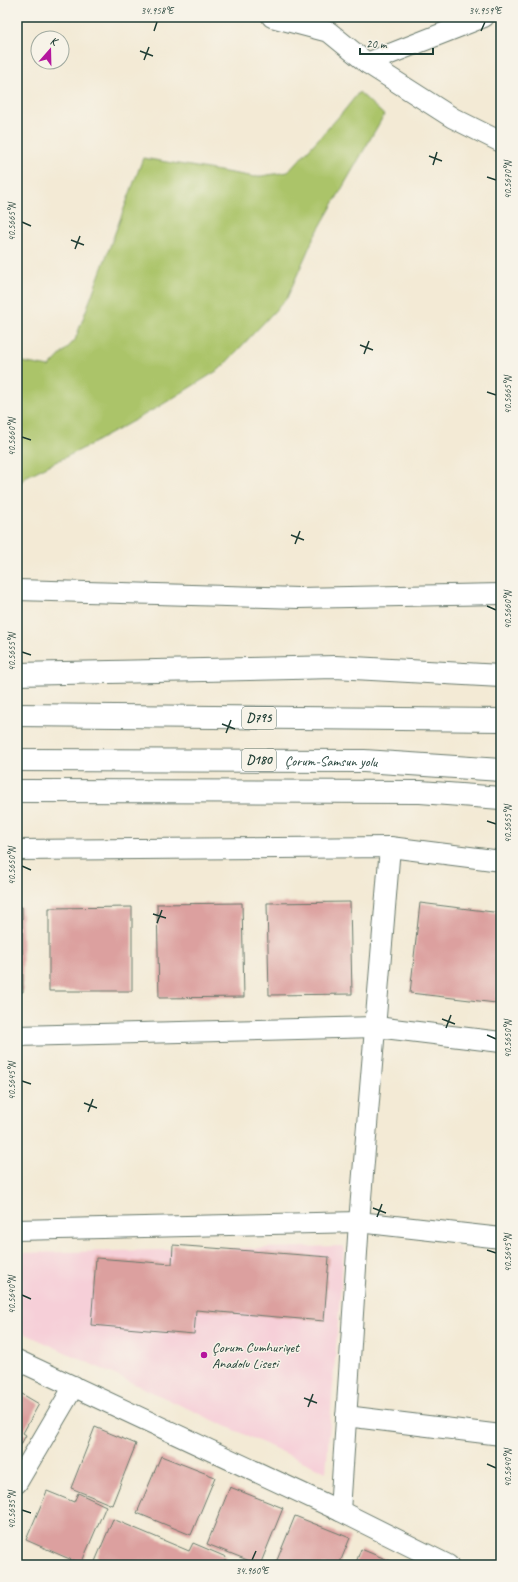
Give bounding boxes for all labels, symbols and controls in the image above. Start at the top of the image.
text: 34.958°E [141,4,175,17]
text: 34.959°E [469,4,503,17]
north arrow [30,30,70,70]
scale bar [360,30,433,56]
text: K [48,33,61,49]
text: 20 m [366,36,388,52]
text: 40.5670°N [501,159,514,199]
text: 40.5665°N [5,201,18,241]
text: 40.5665°N [501,374,514,414]
text: 40.5660°N [5,416,18,456]
text: 40.5660°N [501,589,514,629]
text: 40.5655°N [5,631,18,671]
road number: D795 [242,707,276,729]
road number: D180 [242,749,276,771]
street label: Çorum-Samsun yolu [285,752,379,770]
text: 40.5655°N [501,803,514,843]
text: 40.5650°N [5,845,18,885]
text: 40.5650°N [501,1018,514,1058]
text: 40.5645°N [5,1060,18,1100]
text: 40.5645°N [501,1232,514,1272]
text: 40.5640°N [5,1274,18,1314]
place label: Çorum Cumhuriyet Anadolu Lisesi [212,1339,300,1372]
marker: Çorum Cumhuriyet Anadolu Lisesi [199,1350,209,1360]
text: 40.5640°N [501,1447,514,1487]
text: 40.5635°N [5,1489,18,1529]
text: 34.960°E [236,1564,270,1577]

